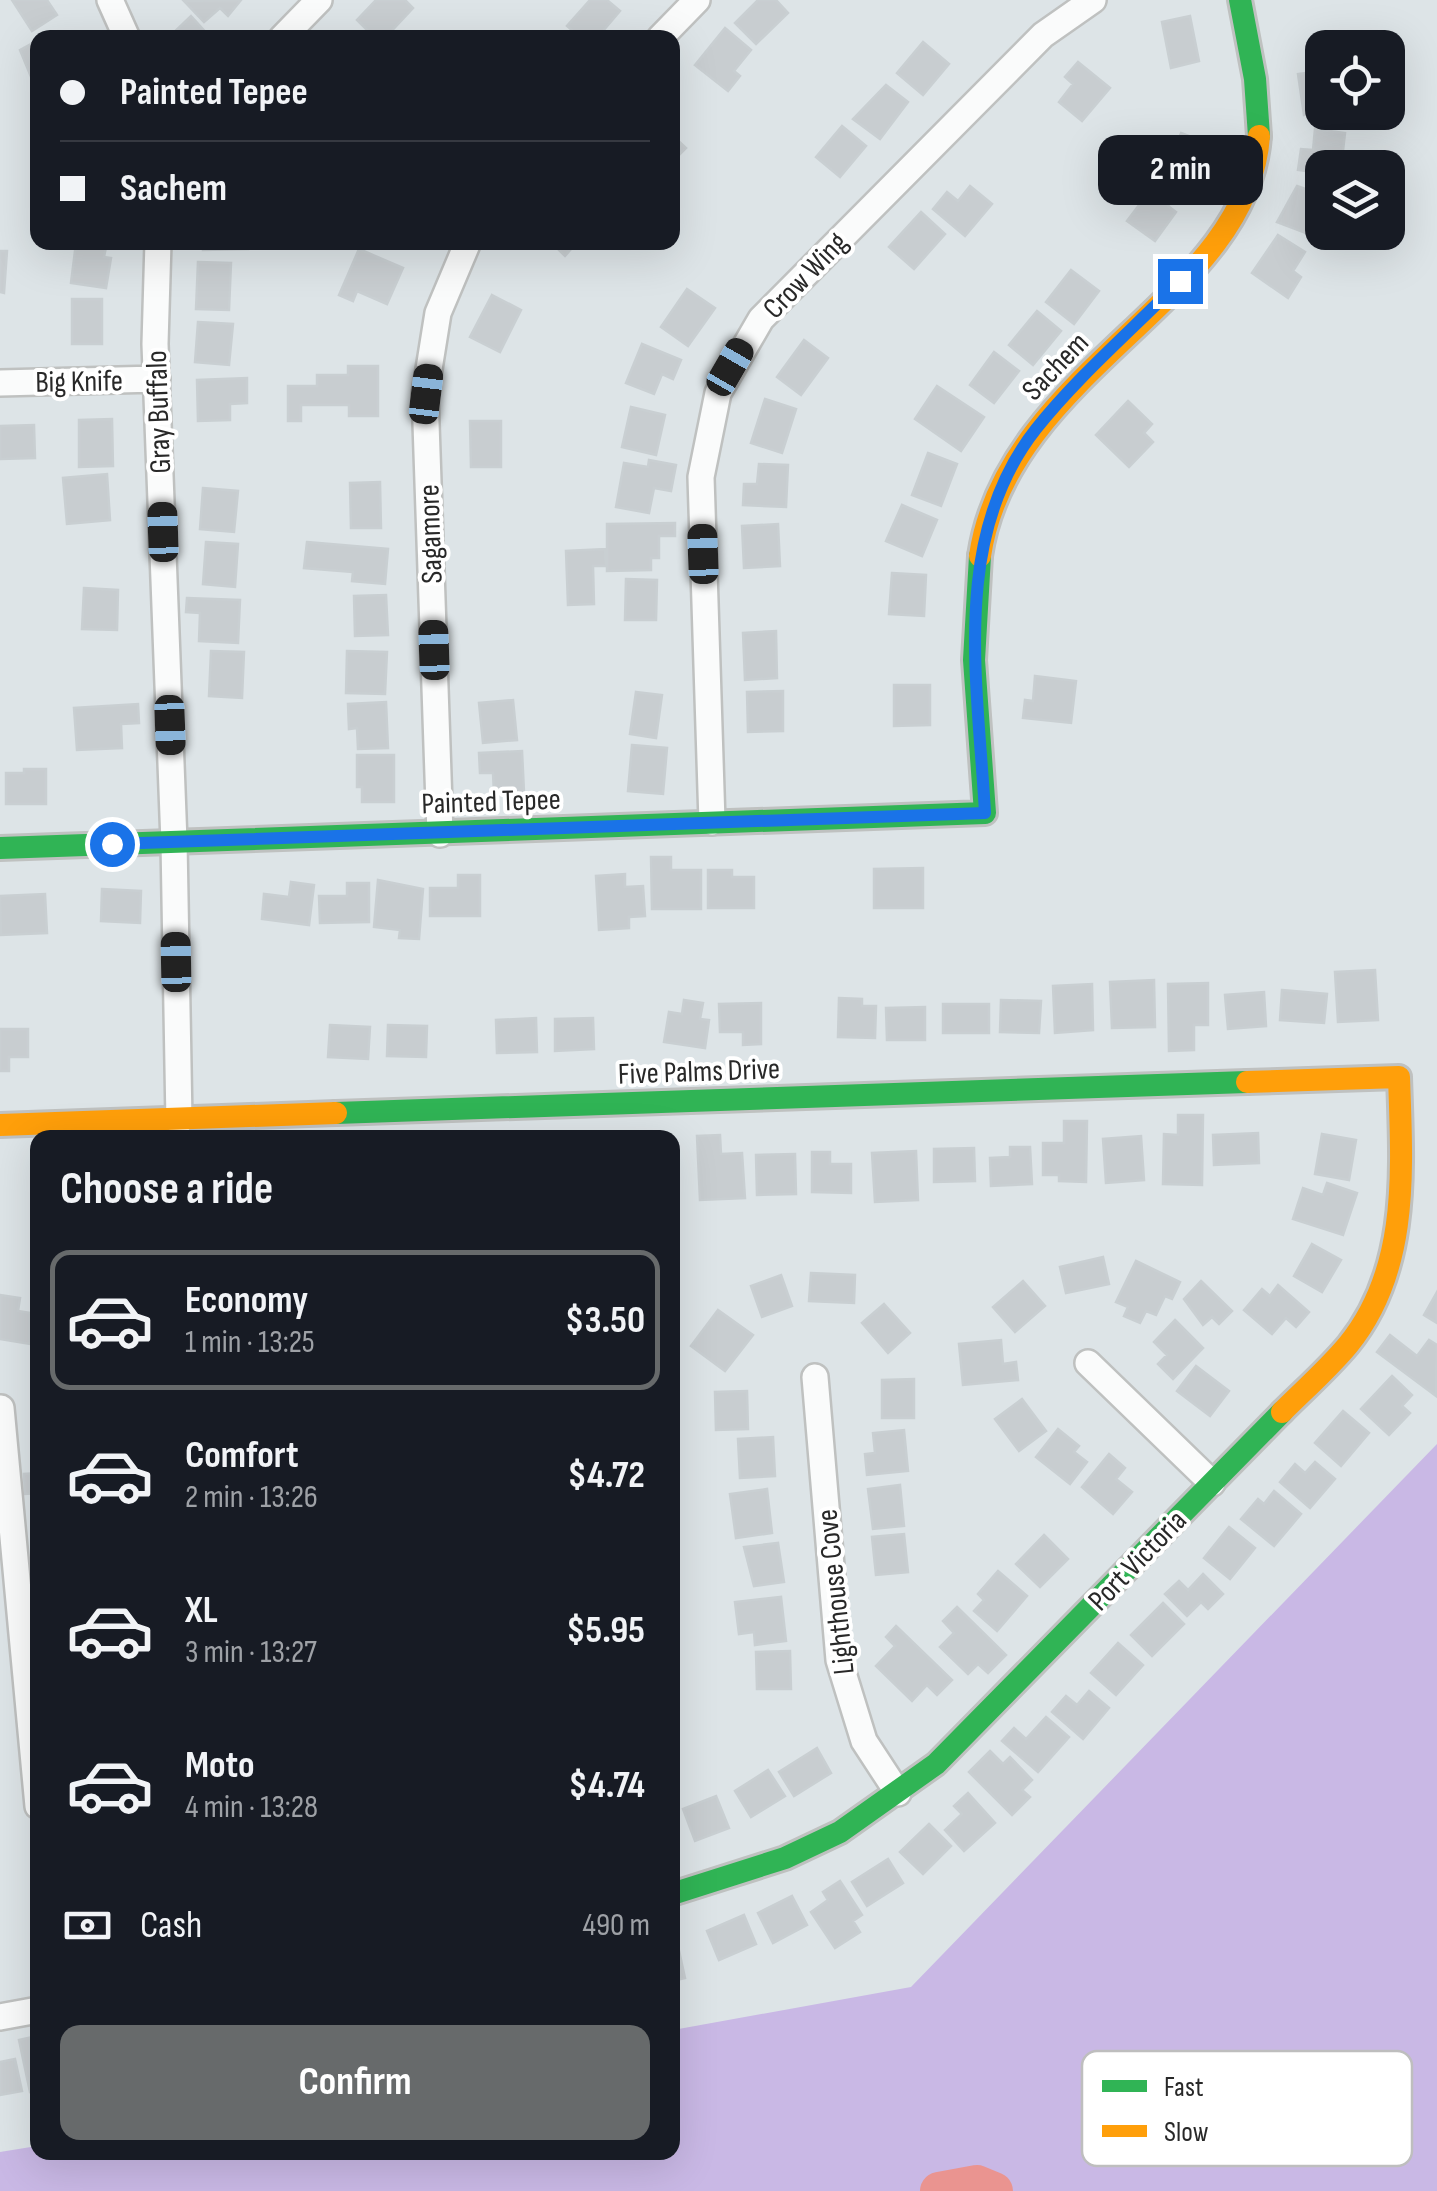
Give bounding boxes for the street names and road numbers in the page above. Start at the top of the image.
street label: Crow Wing [756,225,856,326]
street label: Sachem [1015,325,1097,408]
street label: Gray Buffalo [139,350,179,474]
street label: Big Knife [35,363,123,401]
street label: Sagamore [411,484,451,584]
street label: Painted Tepee [421,782,561,822]
street label: Five Palms Drive [617,1051,781,1093]
street label: Port Victoria [1081,1503,1194,1619]
street label: Lighthouse Cove [809,1507,863,1676]

